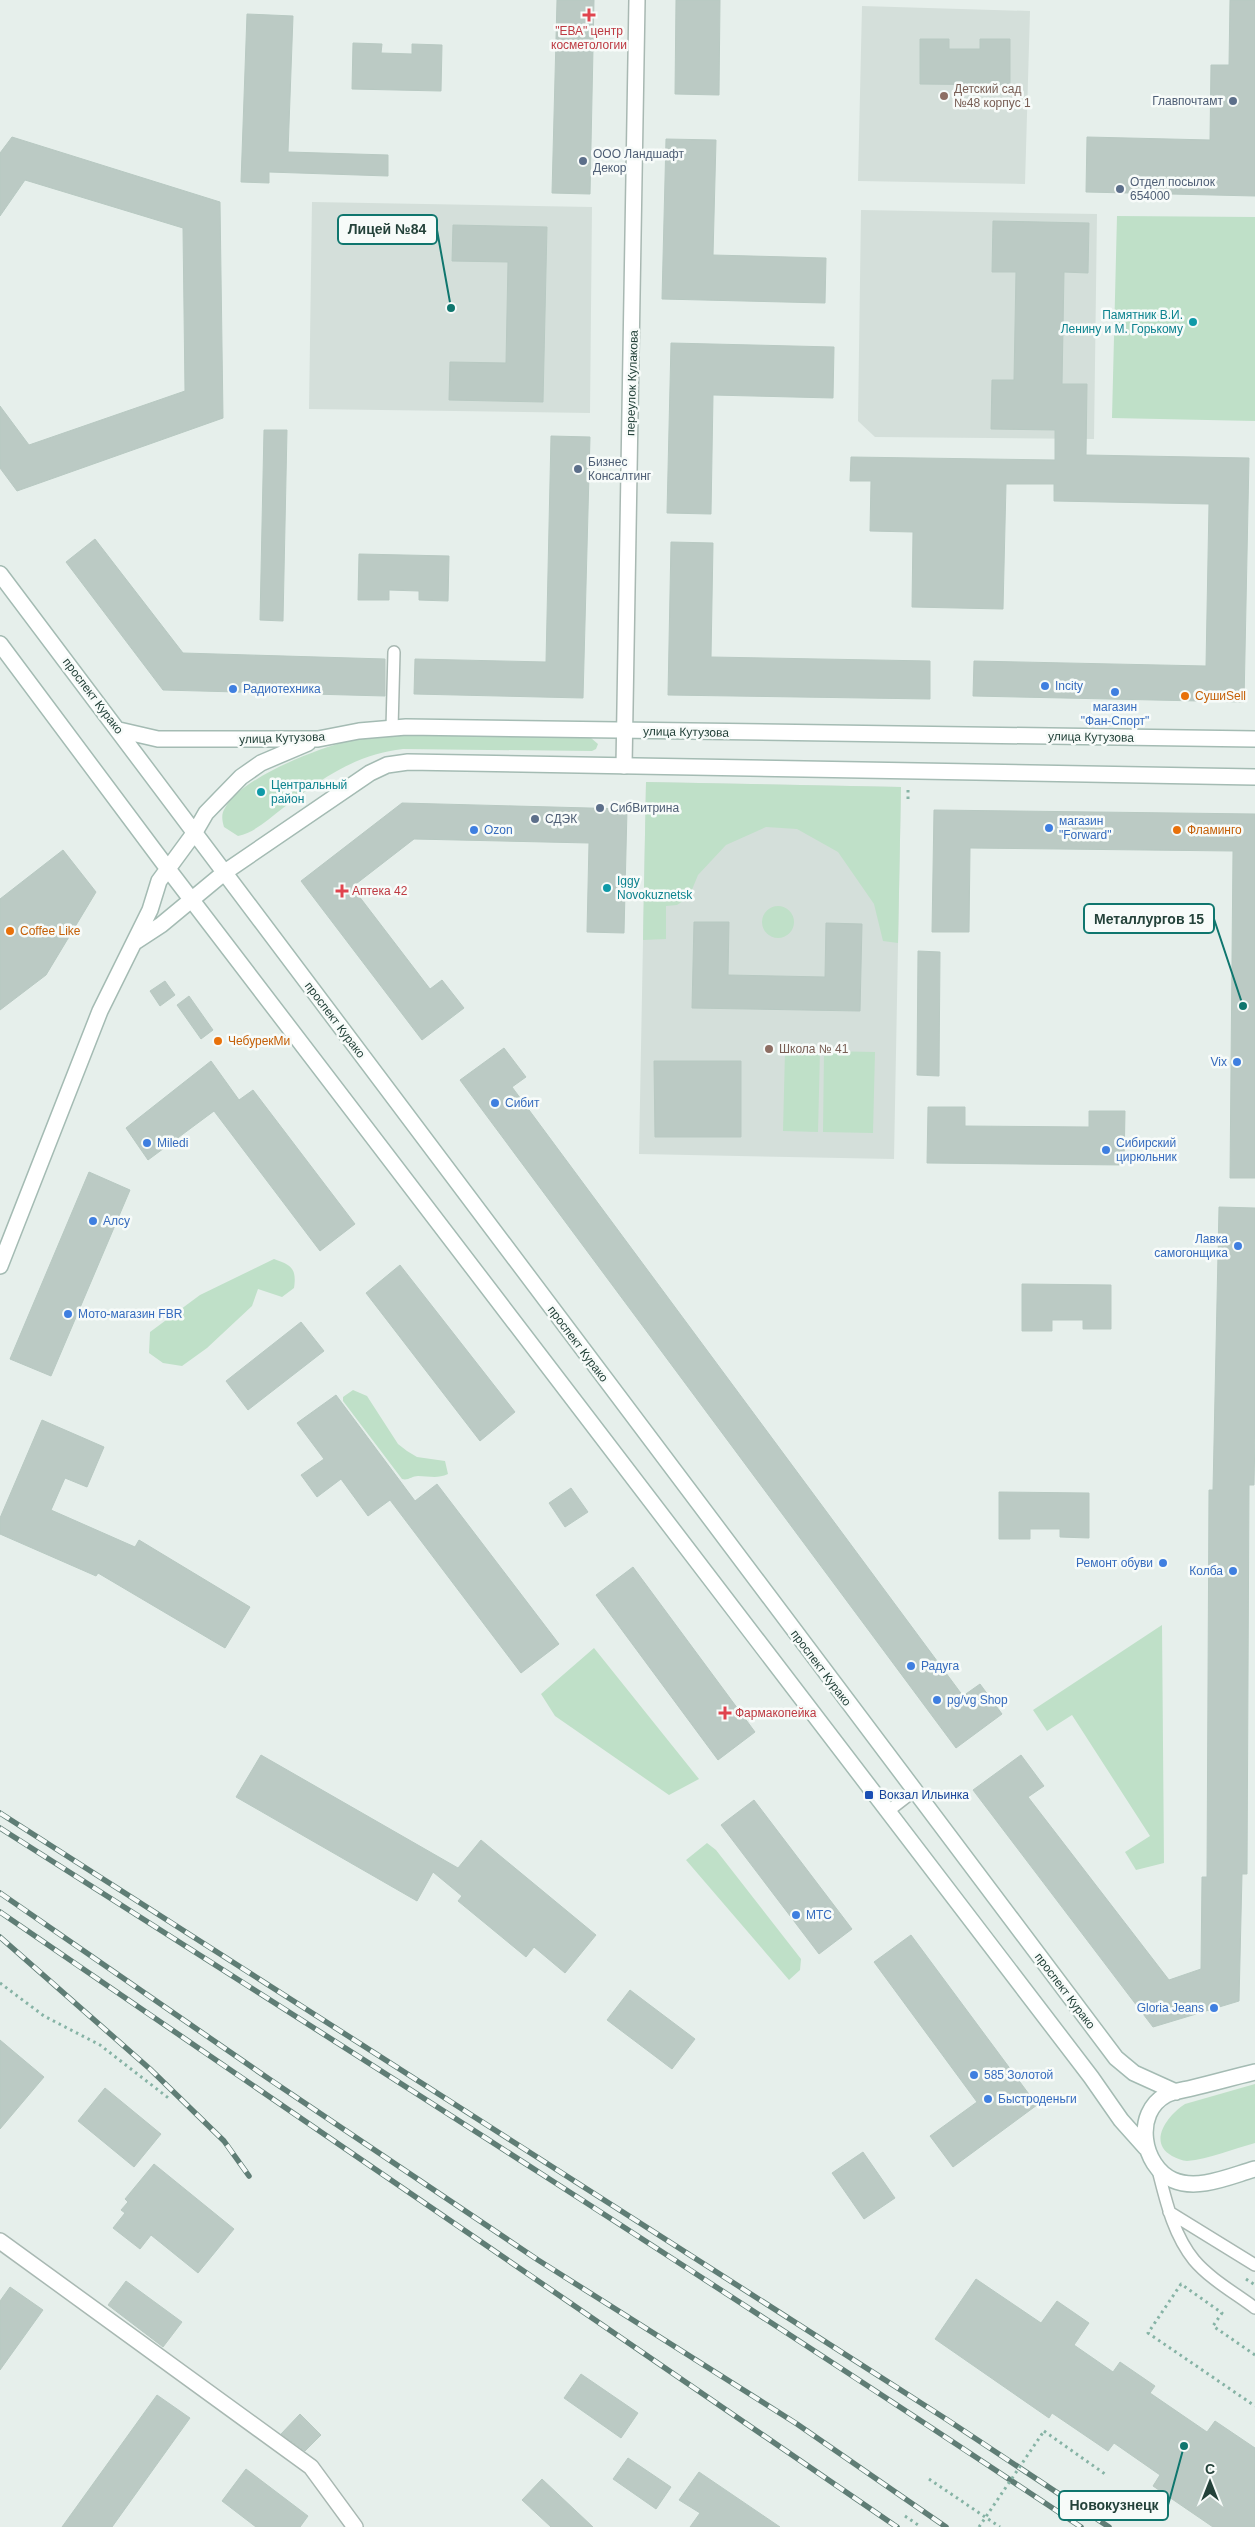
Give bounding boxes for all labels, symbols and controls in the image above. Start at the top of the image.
marker: "ЕВА" центр косметологии [582,8,596,22]
place label: "ЕВА" центр косметологии [551,24,627,52]
place label: Детский сад №48 корпус 1 [954,82,1031,110]
marker: Детский сад №48 корпус 1 [938,90,950,102]
place label: Главпочтамт [1152,94,1223,108]
marker: Главпочтамт [1227,95,1239,107]
place label: ООО Ландшафт Декор [593,147,684,175]
marker: ООО Ландшафт Декор [577,155,589,167]
place label: Отдел посылок 654000 [1130,175,1216,203]
marker: Отдел посылок 654000 [1114,183,1126,195]
callout: Лицей №84 [338,215,437,244]
text: Лицей №84 [348,221,426,237]
place label: Памятник В.И. Ленину и М. Горькому [1061,308,1183,336]
marker: Памятник В.И. Ленину и М. Горькому [1187,316,1199,328]
street label: переулок Кулакова [623,330,641,436]
place label: Бизнес Консалтинг [588,455,652,483]
marker: Бизнес Консалтинг [572,463,584,475]
street label: проспект Курако [60,655,126,737]
place label: Incity [1055,679,1083,693]
marker: Incity [1039,680,1051,692]
place label: Радиотехника [243,682,321,696]
marker: Радиотехника [227,683,239,695]
marker: магазин "Фан-Спорт" [1109,686,1121,698]
place label: СушиSell [1195,689,1246,703]
marker: СушиSell [1179,690,1191,702]
place label: магазин "Фан-Спорт" [1081,700,1149,728]
street label: улица Кутузова [643,724,729,740]
street label: улица Кутузова [239,729,325,746]
street label: улица Кутузова [1048,729,1134,745]
place label: Центральный район [271,778,347,806]
marker: Центральный район [255,786,267,798]
place label: СибВитрина [610,801,679,815]
marker: СибВитрина [594,802,606,814]
place label: СДЭК [545,812,577,826]
marker: СДЭК [529,813,541,825]
place label: магазин "Forward" [1059,814,1112,842]
marker: магазин "Forward" [1043,822,1055,834]
place label: Ozon [484,823,513,837]
place label: Фламинго [1187,823,1242,837]
marker: Ozon [468,824,480,836]
marker: Фламинго [1171,824,1183,836]
place label: Iggy Novokuznetsk [617,874,693,902]
marker: Iggy Novokuznetsk [601,882,613,894]
place label: Аптека 42 [352,884,408,898]
marker: Аптека 42 [336,885,348,897]
callout: Металлургов 15 [1084,904,1214,933]
text: Металлургов 15 [1094,911,1204,927]
place label: Coffee Like [20,924,81,938]
marker: Coffee Like [4,925,16,937]
street label: проспект Курако [302,979,368,1061]
place label: ЧебурекМи [228,1034,290,1048]
marker: ЧебурекМи [212,1035,224,1047]
place label: Школа № 41 [779,1042,849,1056]
marker: Школа № 41 [763,1043,775,1055]
place label: Vix [1211,1055,1227,1069]
marker: Vix [1231,1056,1243,1068]
place label: Сибит [505,1096,540,1110]
marker: Сибит [489,1097,501,1109]
place label: Miledi [157,1136,188,1150]
place label: Сибирский цирюльник [1116,1136,1178,1164]
marker: Miledi [141,1137,153,1149]
marker: Сибирский цирюльник [1100,1144,1112,1156]
place label: Алсу [103,1214,130,1228]
marker: Алсу [87,1215,99,1227]
place label: Лавка самогонщика [1154,1232,1228,1260]
marker: Лавка самогонщика [1232,1240,1244,1252]
street label: проспект Курако [545,1303,611,1385]
place label: Мото-магазин FBR [78,1307,183,1321]
marker: Мото-магазин FBR [62,1308,74,1320]
place label: Ремонт обуви [1076,1556,1153,1570]
marker: Ремонт обуви [1157,1557,1169,1569]
place label: Колба [1189,1564,1223,1578]
marker: Колба [1227,1565,1239,1577]
street label: проспект Курако [788,1627,854,1709]
place label: Радуга [921,1659,959,1673]
marker: Радуга [905,1660,917,1672]
place label: pg/vg Shop [947,1693,1008,1707]
marker: pg/vg Shop [931,1694,943,1706]
place label: Фармакопейка [735,1706,817,1720]
marker: Фармакопейка [719,1707,731,1719]
place label: Вокзал Ильинка [879,1788,969,1802]
marker: Вокзал Ильинка [863,1789,875,1801]
place label: МТС [806,1908,832,1922]
marker: МТС [790,1909,802,1921]
street label: проспект Курако [1032,1950,1098,2032]
place label: Gloria Jeans [1137,2001,1204,2015]
marker: Gloria Jeans [1208,2002,1220,2014]
place label: 585 Золотой [984,2068,1053,2082]
marker: 585 Золотой [968,2069,980,2081]
place label: Быстроденьги [998,2092,1077,2106]
marker: Быстроденьги [982,2093,994,2105]
north arrow [1185,2457,1235,2507]
text: С [1205,2461,1215,2477]
callout: Новокузнецк [1059,2491,1168,2520]
text: Новокузнецк [1069,2497,1160,2513]

